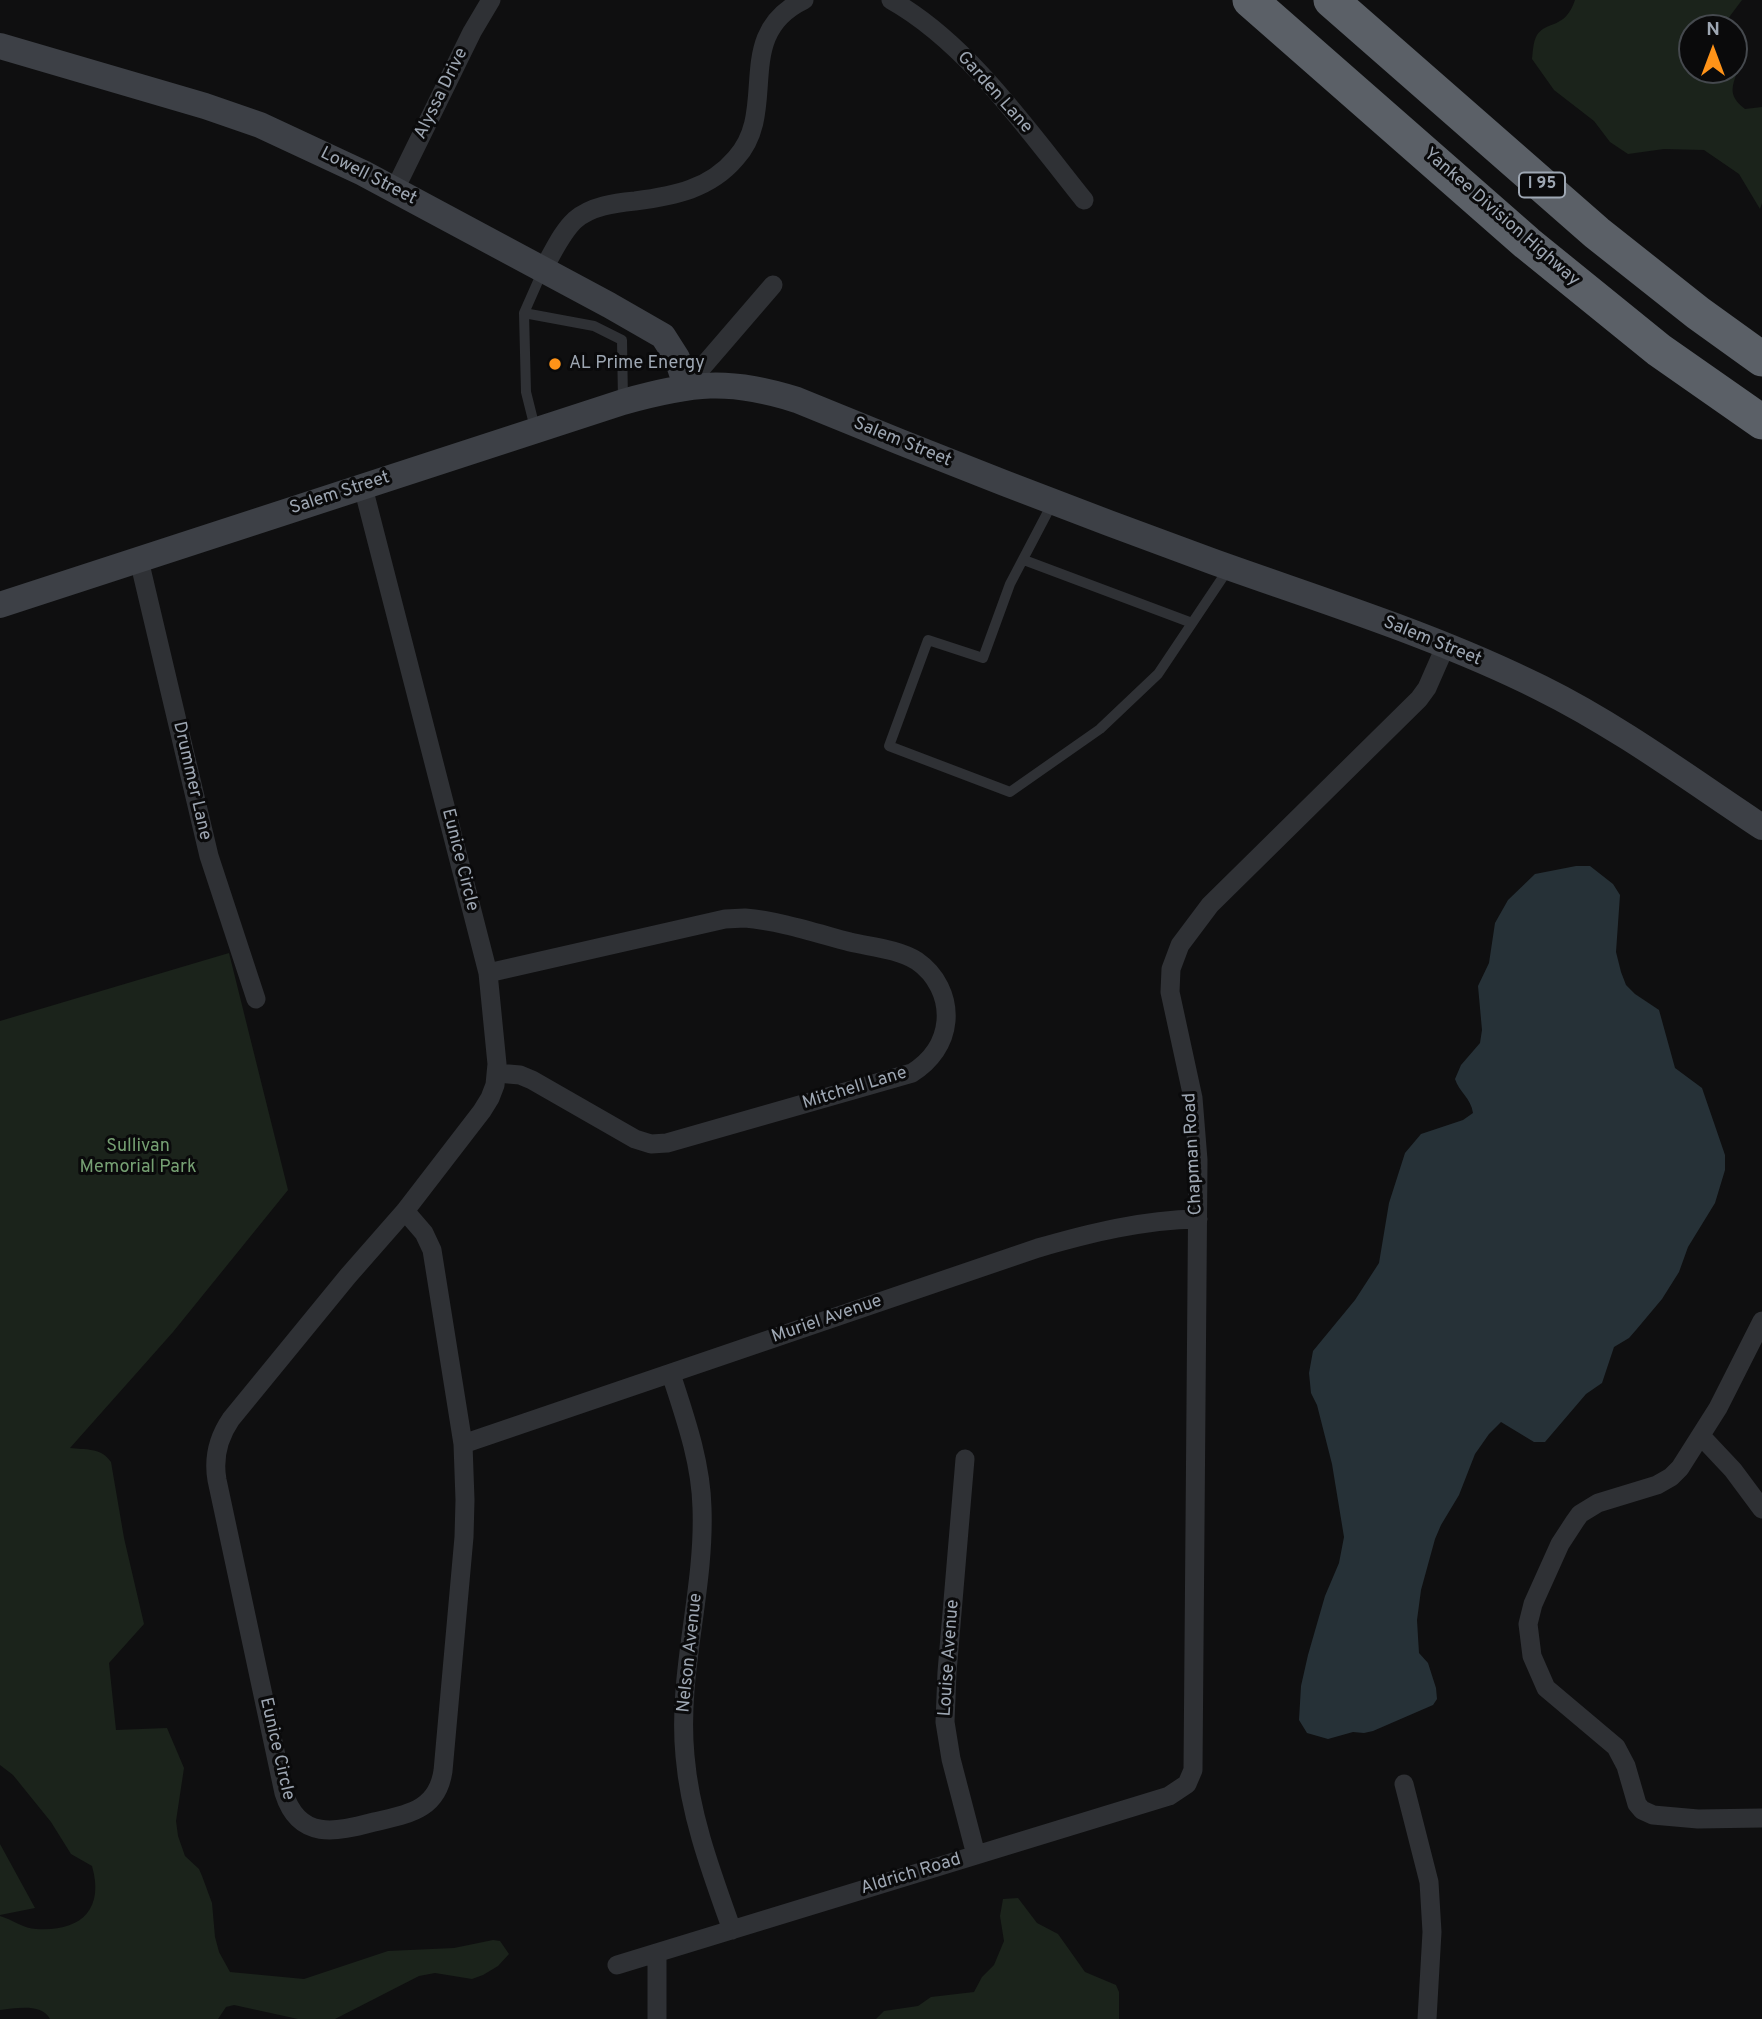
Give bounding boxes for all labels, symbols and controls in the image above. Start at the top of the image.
north arrow [1678,14,1748,84]
text: N [1706,18,1720,42]
street label: Alyssa Drive [411,45,473,143]
street label: Garden Lane [952,48,1036,138]
street label: Lowell Street [316,143,420,211]
street label: Yankee Division Highway [1418,144,1584,292]
road number: I 95 [1519,172,1565,197]
place label: AL Prime Energy [569,353,705,375]
marker: AL Prime Energy [547,356,563,372]
street label: Salem Street [850,414,954,472]
street label: Salem Street [287,468,393,520]
street label: Salem Street [1380,613,1484,671]
street label: Drummer Lane [167,719,215,843]
street label: Eunice Circle [436,806,482,914]
street label: Mitchell Lane [800,1063,910,1115]
street label: Chapman Road [1180,1092,1208,1216]
park label: Sullivan Memorial Park [80,1136,196,1178]
street label: Muriel Avenue [769,1291,885,1349]
street label: Nelson Avenue [674,1592,708,1714]
street label: Louise Avenue [935,1599,965,1717]
street label: Eunice Circle [254,1695,298,1803]
street label: Aldrich Road [858,1850,964,1900]

